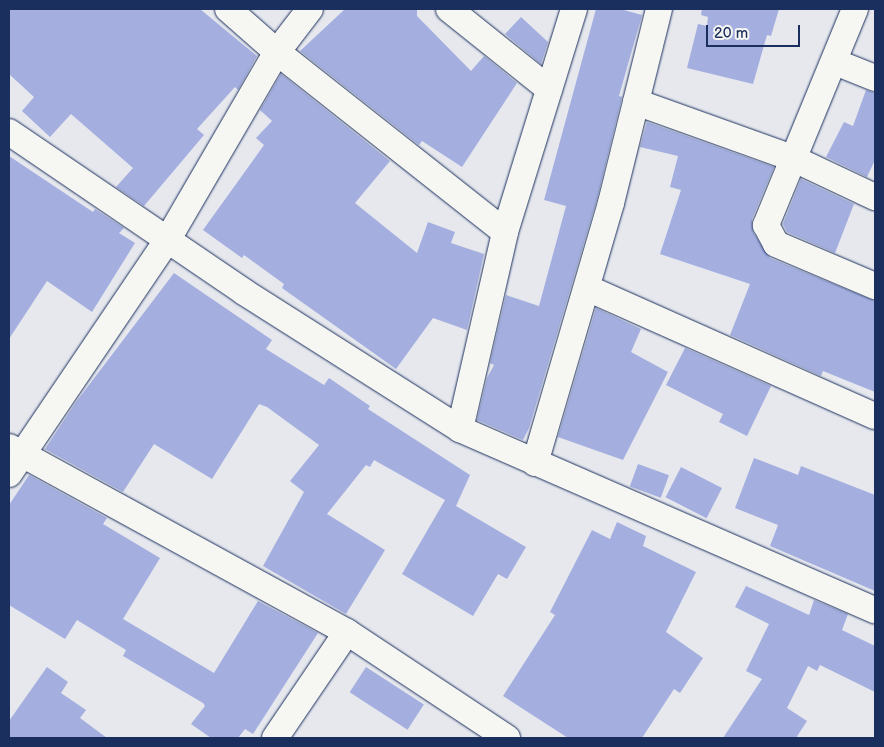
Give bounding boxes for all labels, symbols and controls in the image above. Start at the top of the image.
scale bar [709,15,803,47]
text: 20 m [714,24,748,43]

